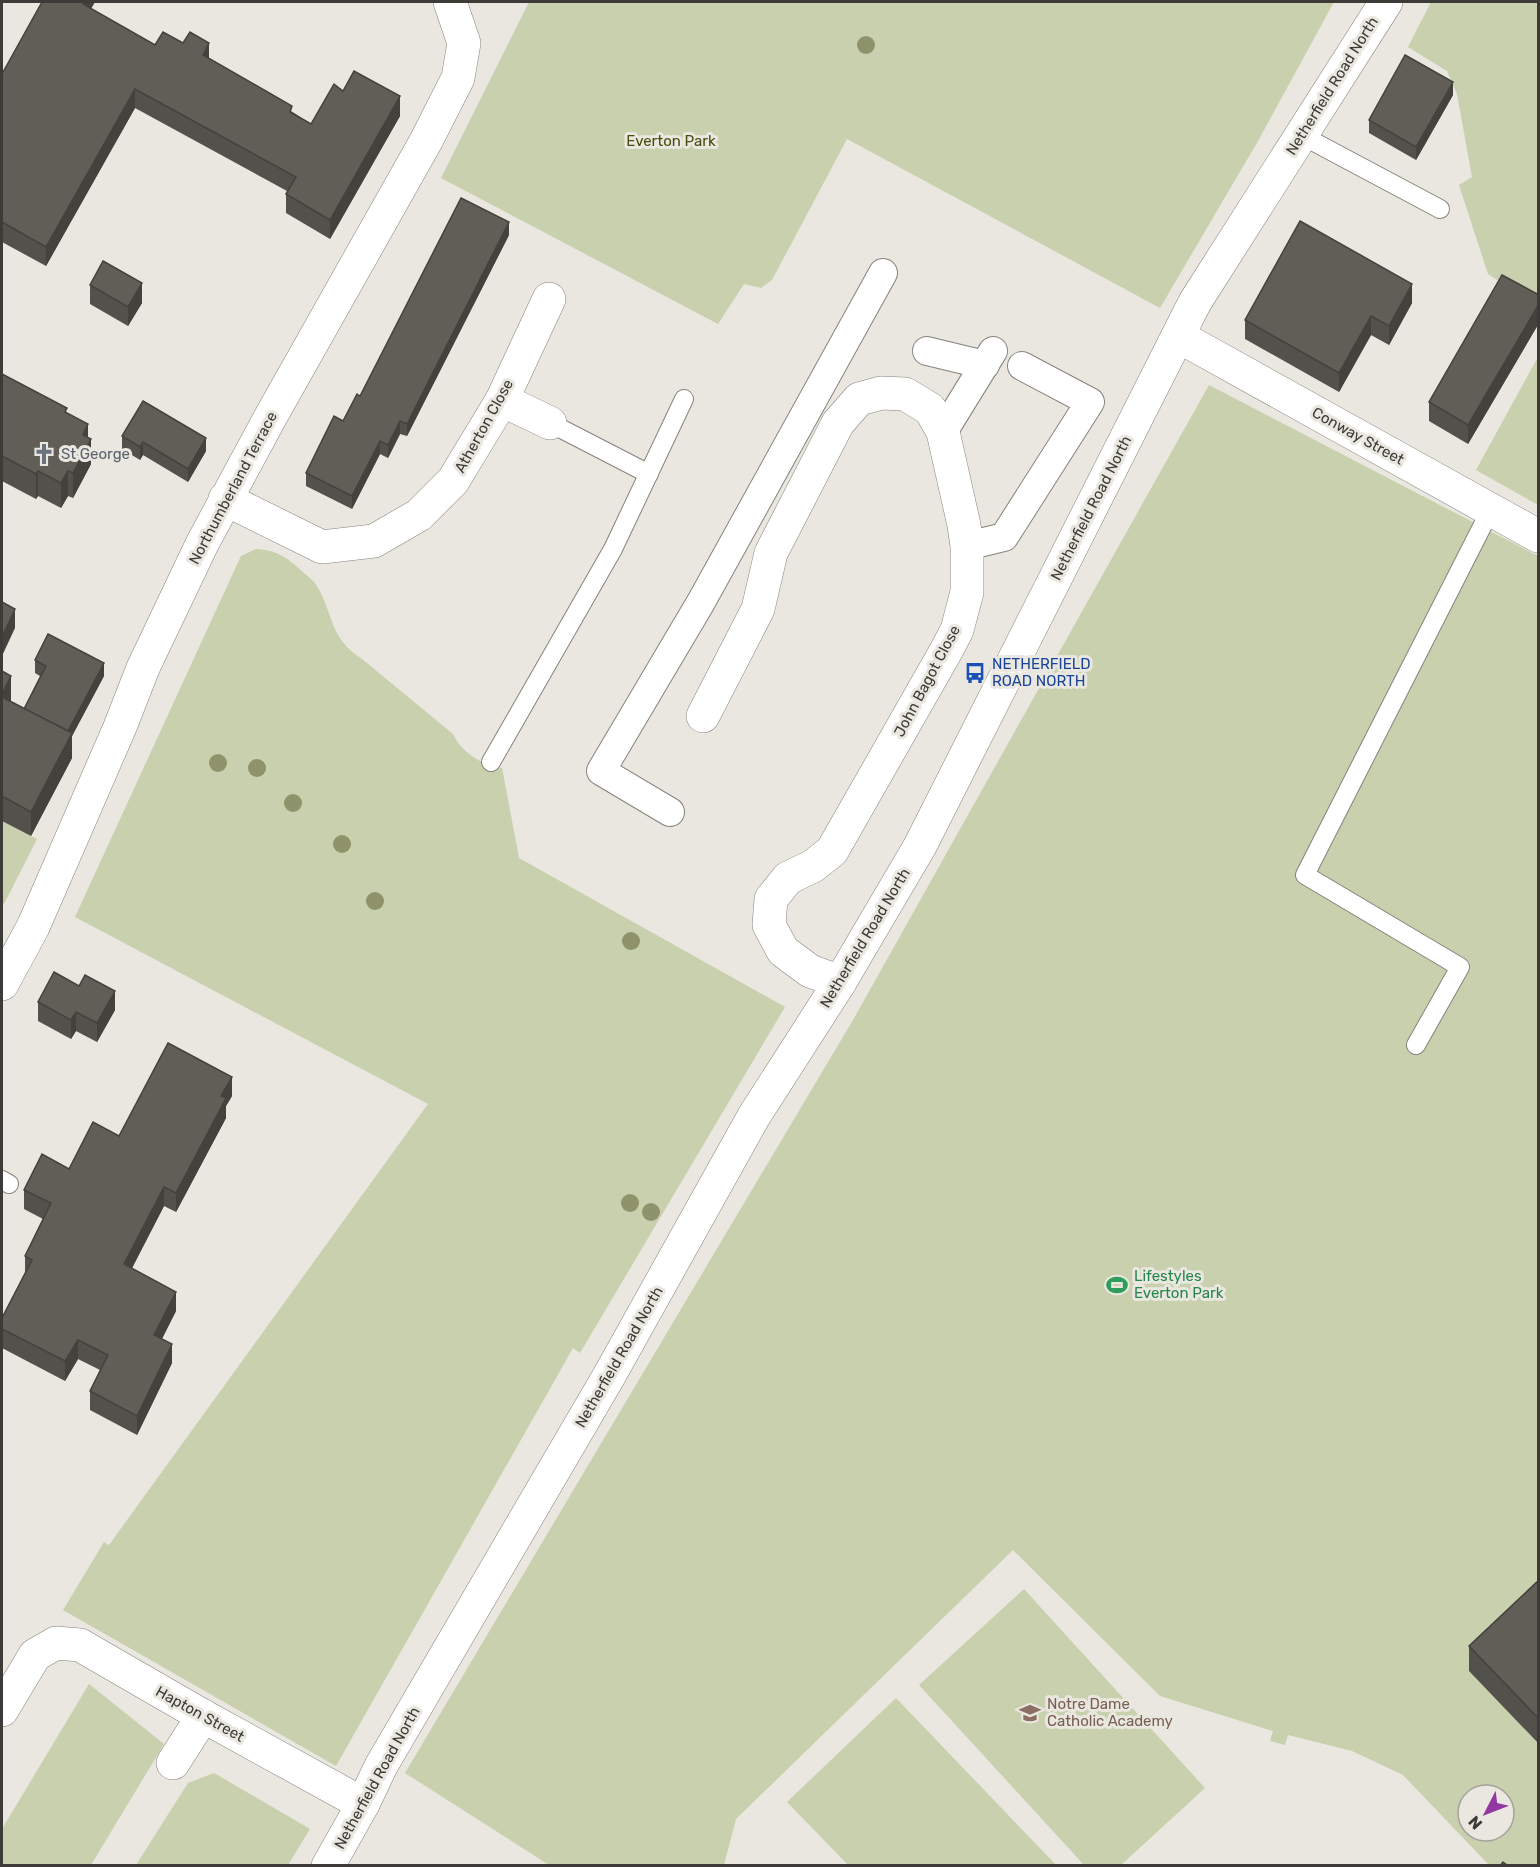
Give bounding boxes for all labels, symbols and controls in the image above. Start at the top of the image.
street label: Netherfield Road North [1282,14,1382,158]
park label: Everton Park [626,132,716,150]
street label: Atherton Close [451,376,517,476]
street label: Conway Street [1309,403,1407,469]
street label: Northumberland Terrace [185,409,281,567]
street label: Netherfield Road North [1047,433,1135,583]
church icon: St George [32,442,56,466]
place label: St George [61,445,130,463]
street label: John Bagot Close [890,622,964,740]
place label: NETHERFIELD ROAD NORTH [992,655,1091,690]
bus stop icon: NETHERFIELD ROAD NORTH [963,661,987,685]
street label: Netherfield Road North [816,865,914,1011]
place label: Lifestyles Everton Park [1134,1267,1224,1302]
sports icon: Lifestyles Everton Park [1105,1273,1129,1297]
street label: Netherfield Road North [571,1283,667,1431]
street label: Hapton Street [153,1682,248,1746]
place label: Notre Dame Catholic Academy [1047,1695,1173,1730]
school or university icon: Notre Dame Catholic Academy [1018,1701,1042,1725]
street label: Netherfield Road North [330,1704,424,1852]
north arrow [1456,1783,1516,1843]
text: N [1464,1812,1486,1833]

